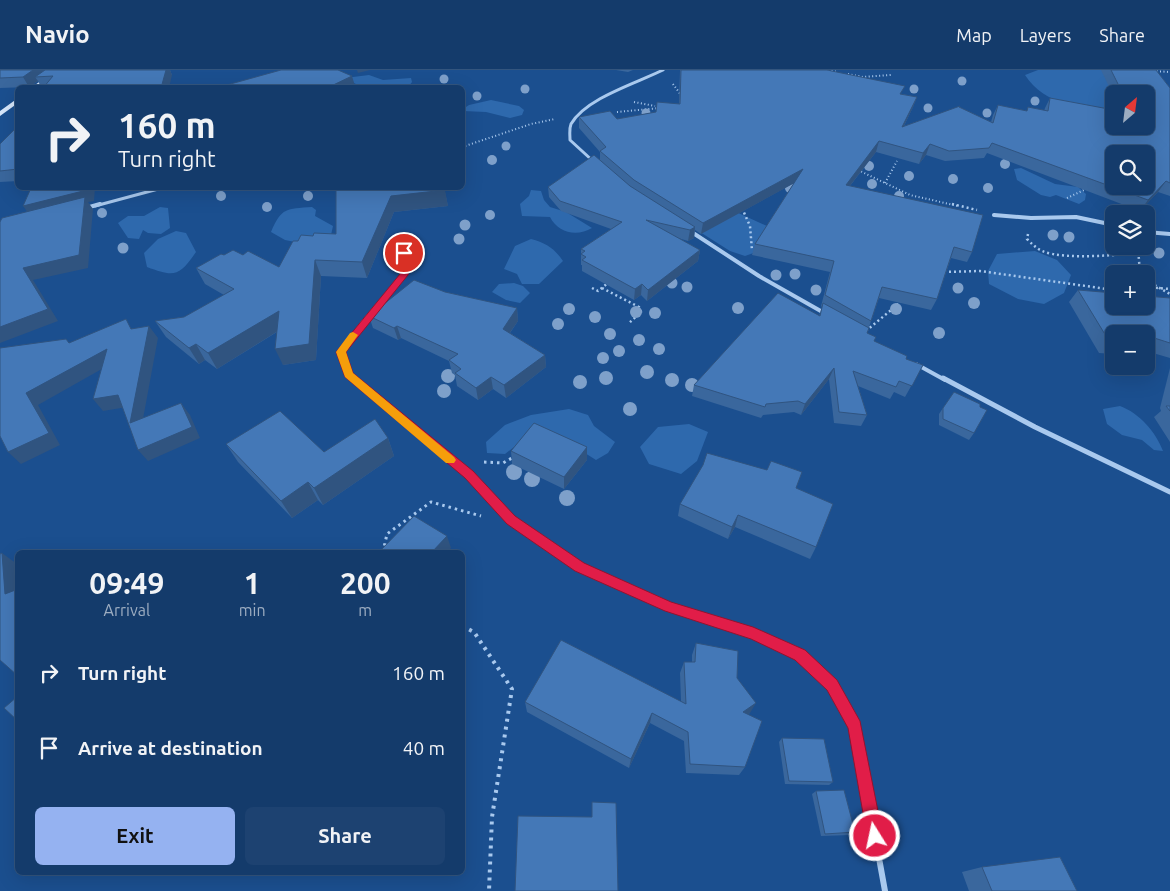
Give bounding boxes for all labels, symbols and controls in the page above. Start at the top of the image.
text: Navio [25,21,90,48]
text: Map [956,25,992,45]
text: Layers [1020,25,1071,45]
text: Share [1099,25,1145,45]
north arrow [1105,85,1155,135]
map controls [1105,85,1155,375]
icon: right [35,105,100,170]
text: 160 m [118,105,216,145]
button: search [1105,145,1155,195]
text: Turn right [118,146,216,171]
button: layers [1105,205,1155,255]
pin [383,232,425,274]
icon: arrive [390,239,418,267]
button: + [1105,265,1155,315]
button: − [1105,325,1155,375]
text: 09:49 [89,566,164,600]
text: 1 [244,566,261,600]
text: 200 [340,566,391,600]
text: Arrival [104,601,150,619]
text: min [239,601,266,619]
text: m [358,601,372,619]
icon: right [35,659,63,687]
text: Turn right [78,662,166,684]
text: 160 m [392,662,445,684]
icon: arrive [35,734,63,762]
text: Arrive at destination [78,737,263,759]
text: 40 m [403,737,445,759]
button: Exit [35,807,235,865]
button: Share [245,807,445,865]
position arrow [848,809,900,861]

